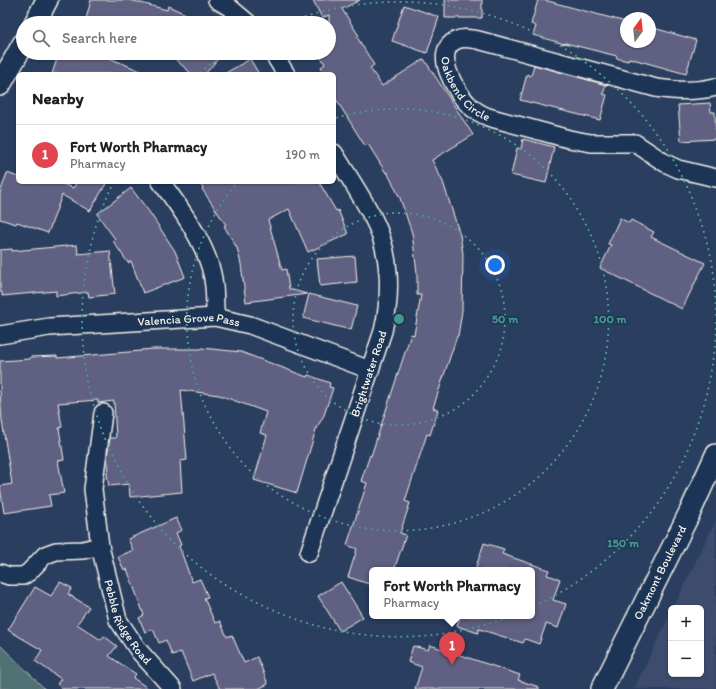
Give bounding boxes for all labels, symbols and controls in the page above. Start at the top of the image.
north arrow [620,12,656,48]
search box [16,16,336,60]
icon: search [30,27,52,49]
text: Search here [62,29,137,47]
street label: Oakbend Circle [438,56,492,124]
text: Nearby [32,88,84,108]
text: Fort Worth Pharmacy [70,138,207,156]
text: 1 [42,147,48,162]
text: 190 m [285,147,320,162]
text: Pharmacy [70,156,126,171]
your location [485,255,505,275]
street label: Valencia Grove Pass [137,310,242,330]
centre of rings [392,312,406,326]
text: 50 m [492,312,519,326]
text: 100 m [593,312,627,326]
street label: Brightwater Road [348,328,390,419]
street label: Oakmont Boulevard [631,523,689,622]
text: 150 m [607,536,640,550]
popup [369,567,535,619]
text: Fort Worth Pharmacy [384,577,520,595]
street label: Pebble Ridge Road [101,578,155,668]
text: Pharmacy [384,595,439,610]
map controls [668,605,704,677]
button: + [668,605,704,641]
pin: 1 [439,632,465,665]
button: − [668,641,704,677]

